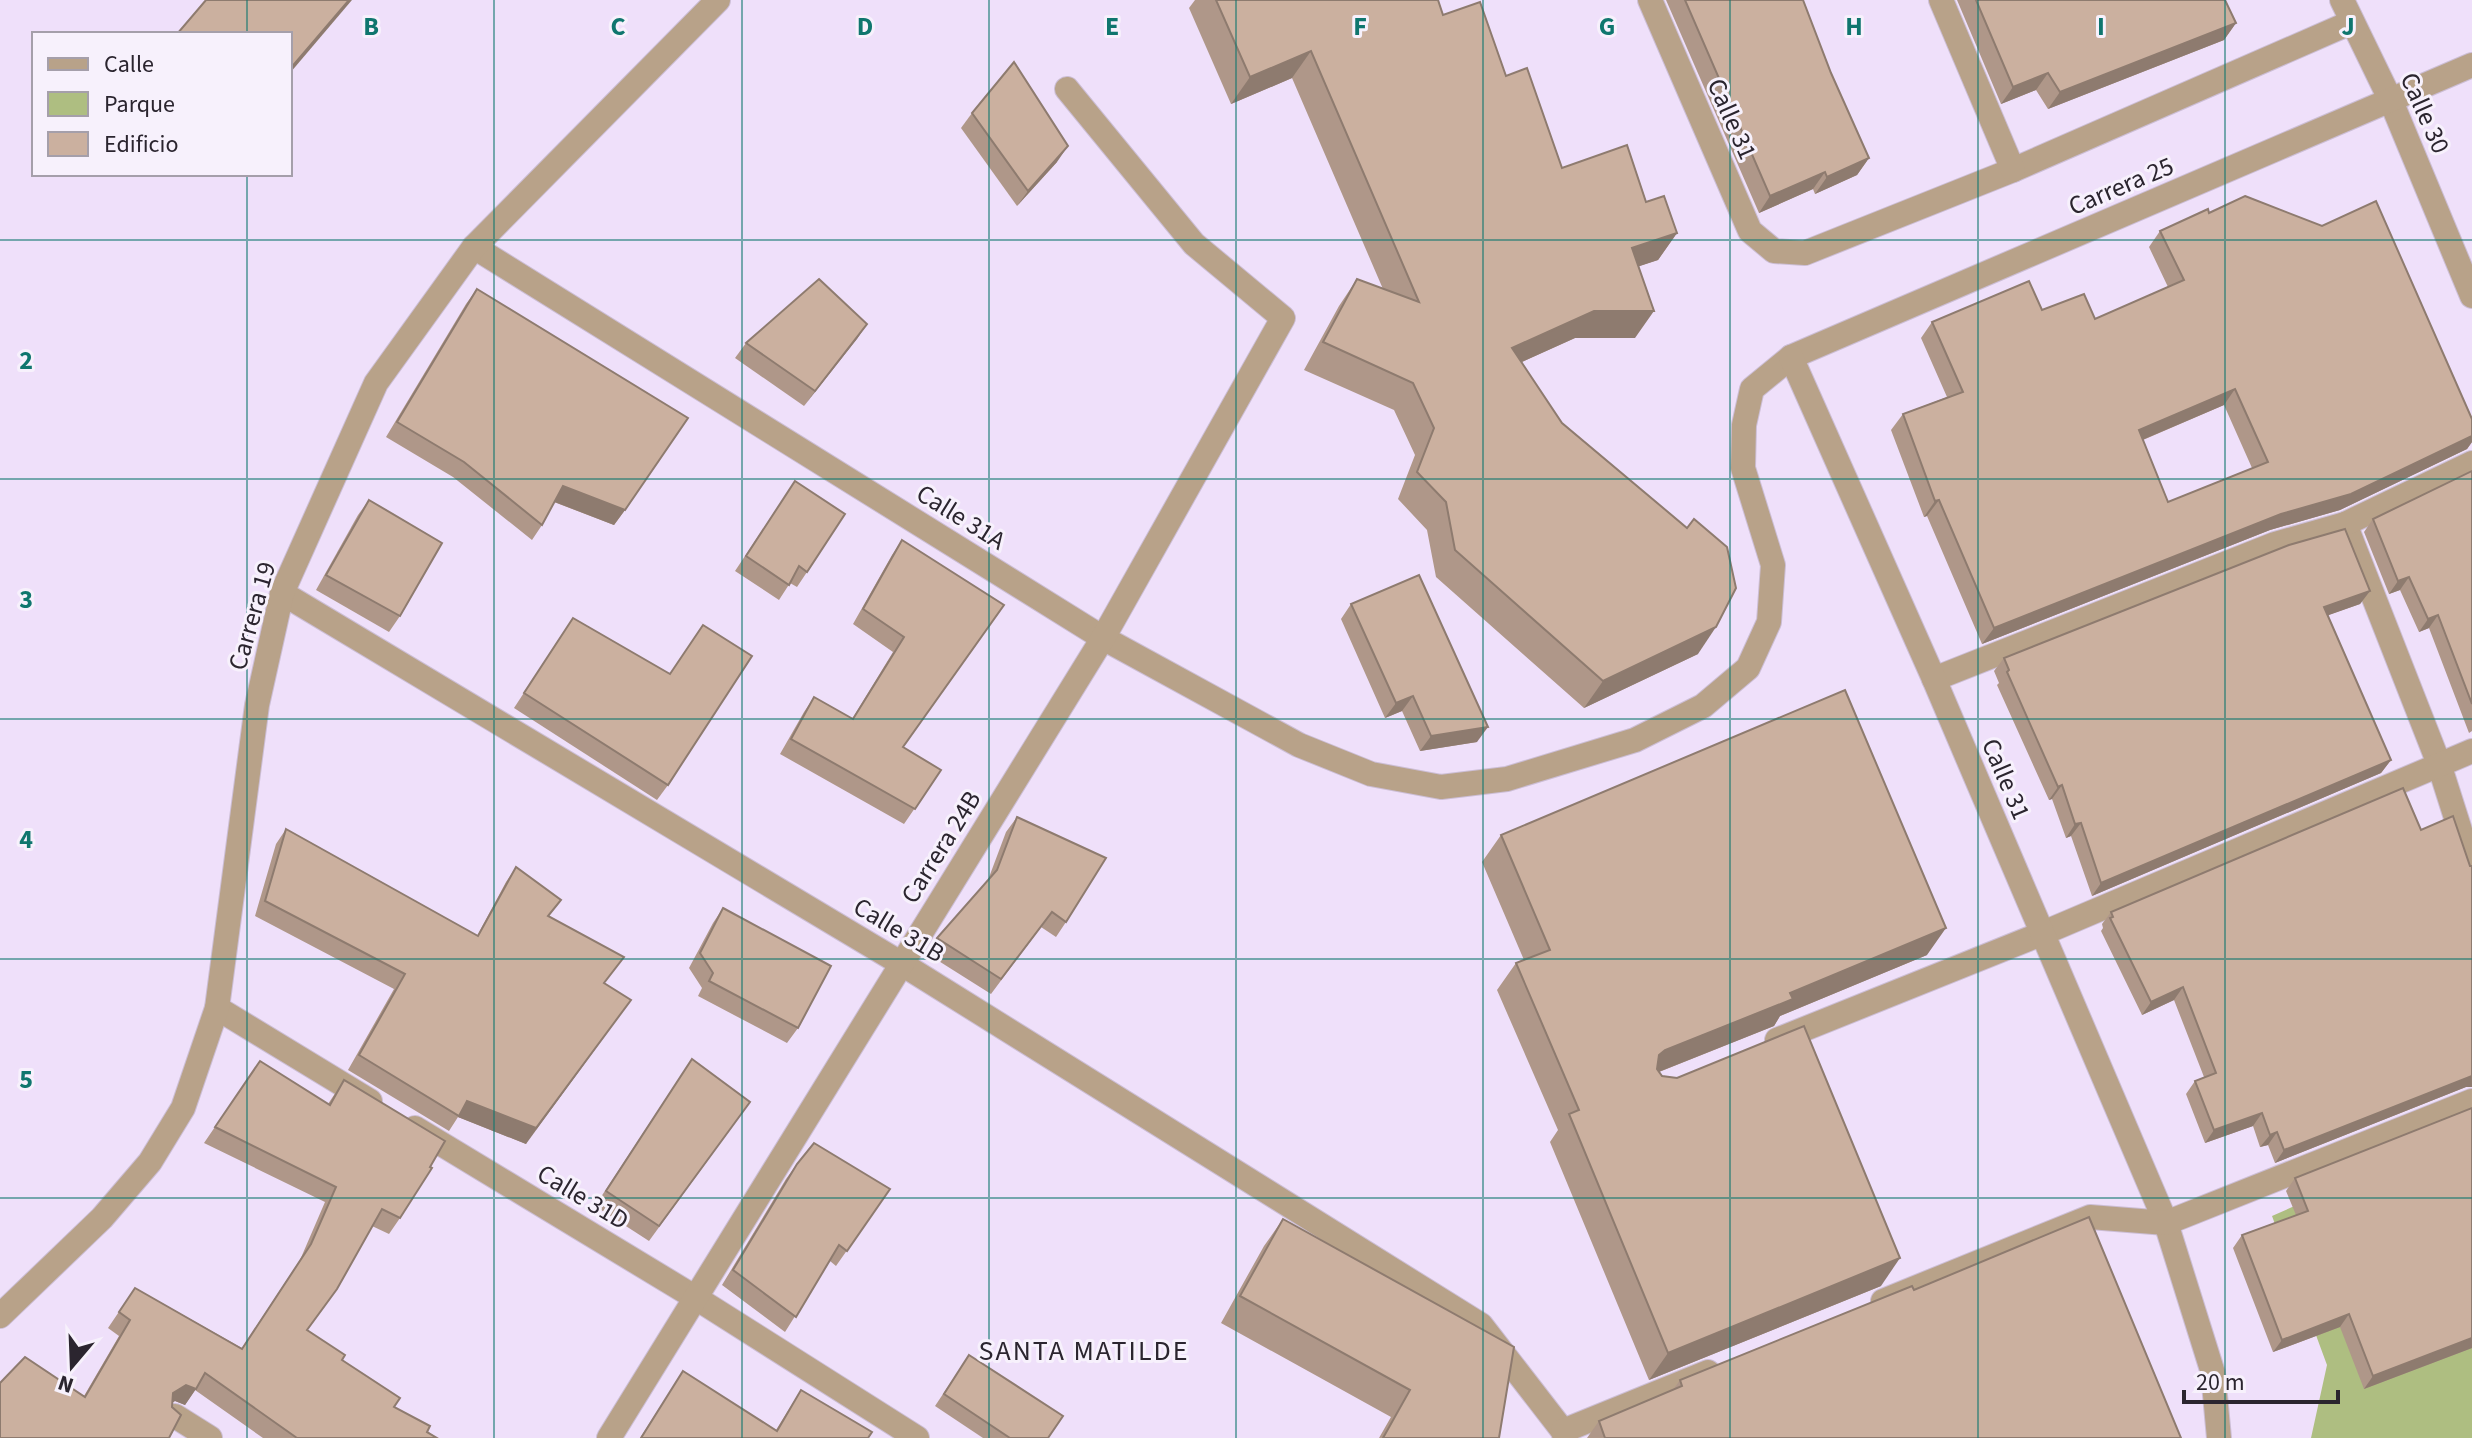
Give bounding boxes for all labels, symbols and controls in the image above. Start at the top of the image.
text: B [363,8,379,45]
text: C [610,8,626,45]
text: D [857,8,873,45]
text: E [1105,8,1119,45]
text: F [1353,8,1367,45]
text: G [1599,8,1615,45]
text: H [1845,8,1863,45]
text: I [2097,8,2105,45]
text: J [2341,8,2355,45]
legend [32,32,292,176]
text: Calle [104,47,154,82]
street label: Calle 30 [2391,67,2459,159]
street label: Calle 31 [1698,73,1766,165]
text: Parque [104,87,175,122]
text: Edificio [104,127,178,162]
street label: Carrera 25 [2063,147,2179,225]
text: 2 [19,342,33,379]
street label: Calle 31A [909,475,1014,559]
street label: Carrera 19 [219,557,285,675]
text: 3 [19,581,33,618]
street label: Calle 31 [1972,733,2040,825]
street label: Carrera 24B [892,784,990,910]
text: 4 [19,821,33,858]
street label: Calle 31B [846,888,952,972]
text: 5 [19,1061,33,1098]
street label: Calle 31D [530,1155,636,1239]
north arrow [32,1326,112,1406]
district label: SANTA MATILDE [979,1331,1189,1371]
scale bar [2184,1354,2338,1404]
text: 20 m [2196,1365,2245,1400]
text: N [54,1366,78,1401]

